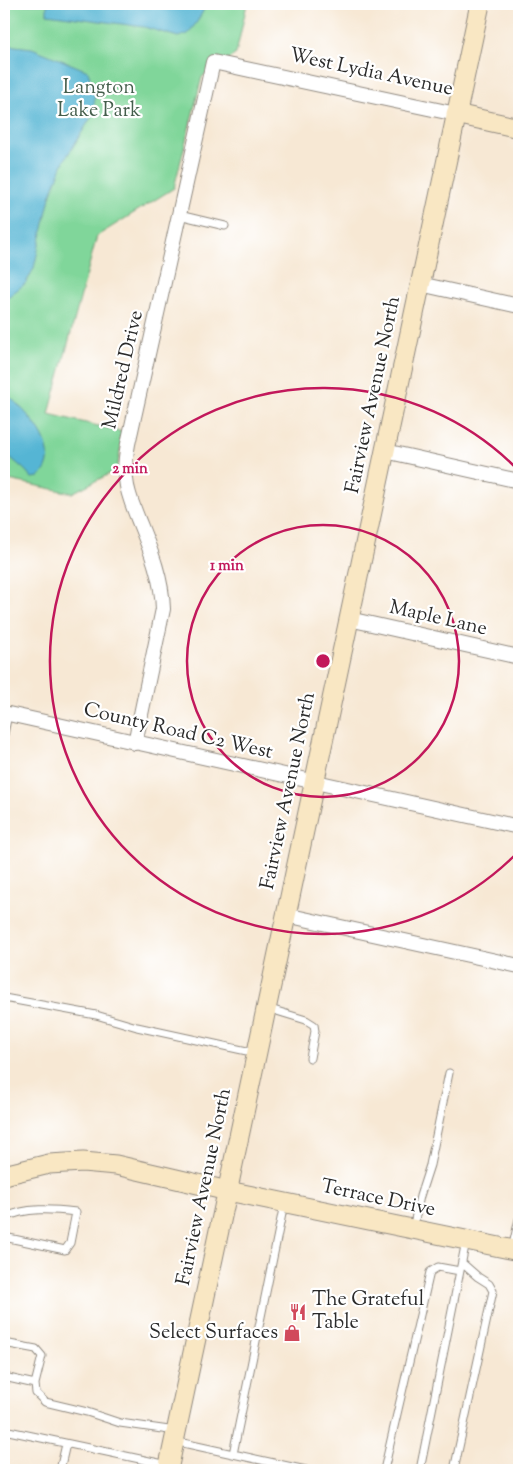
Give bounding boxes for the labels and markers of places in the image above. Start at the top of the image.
centre of rings [314,652,332,670]
place label: The Grateful Table [312,1286,425,1338]
restaurant icon: The Grateful Table [288,1302,308,1322]
place label: Select Surfaces [149,1319,278,1348]
shop icon: Select Surfaces [282,1323,302,1343]

